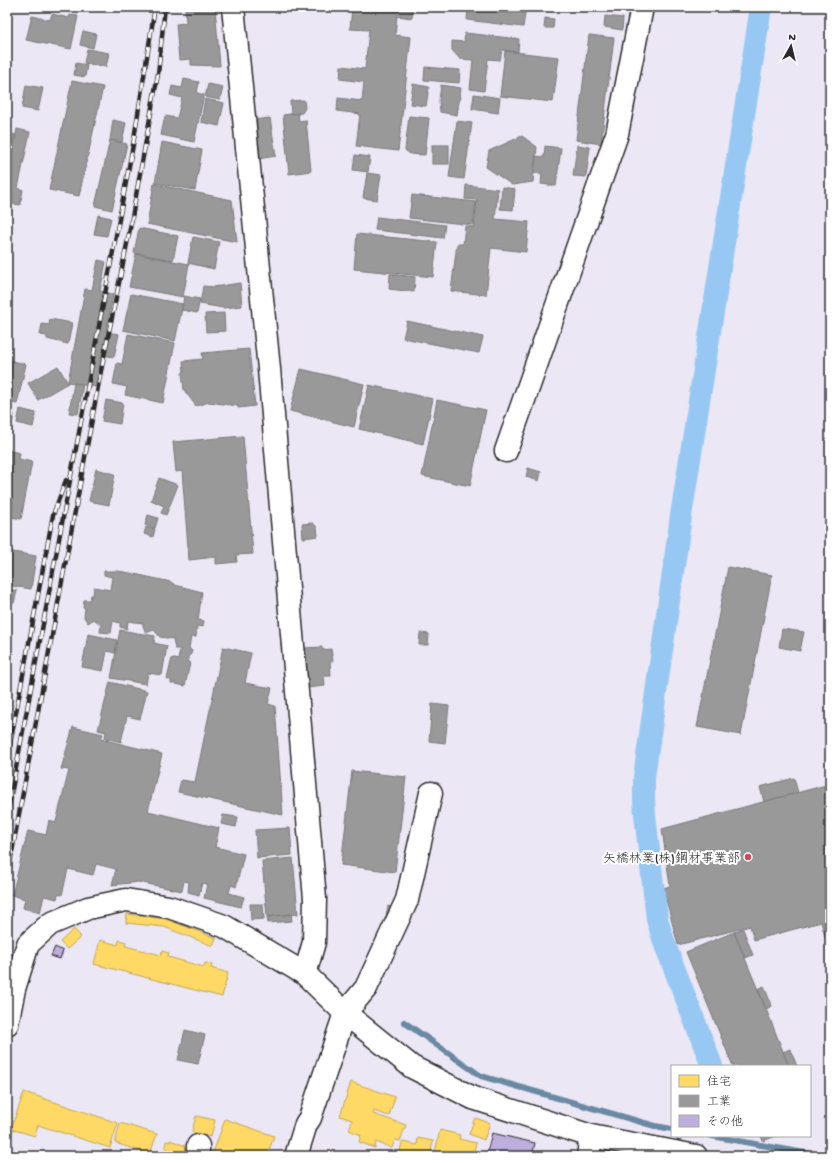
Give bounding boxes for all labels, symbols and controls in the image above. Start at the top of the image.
north arrow [771,26,811,66]
text: N [788,32,797,45]
place label: 矢橋林業(株)鋼材事業部 [603,851,740,867]
marker: 矢橋林業(株)鋼材事業部 [743,852,753,862]
legend [671,1065,811,1137]
text: 住宅 [707,1075,731,1090]
text: 工業 [707,1095,731,1110]
text: その他 [707,1115,743,1130]

